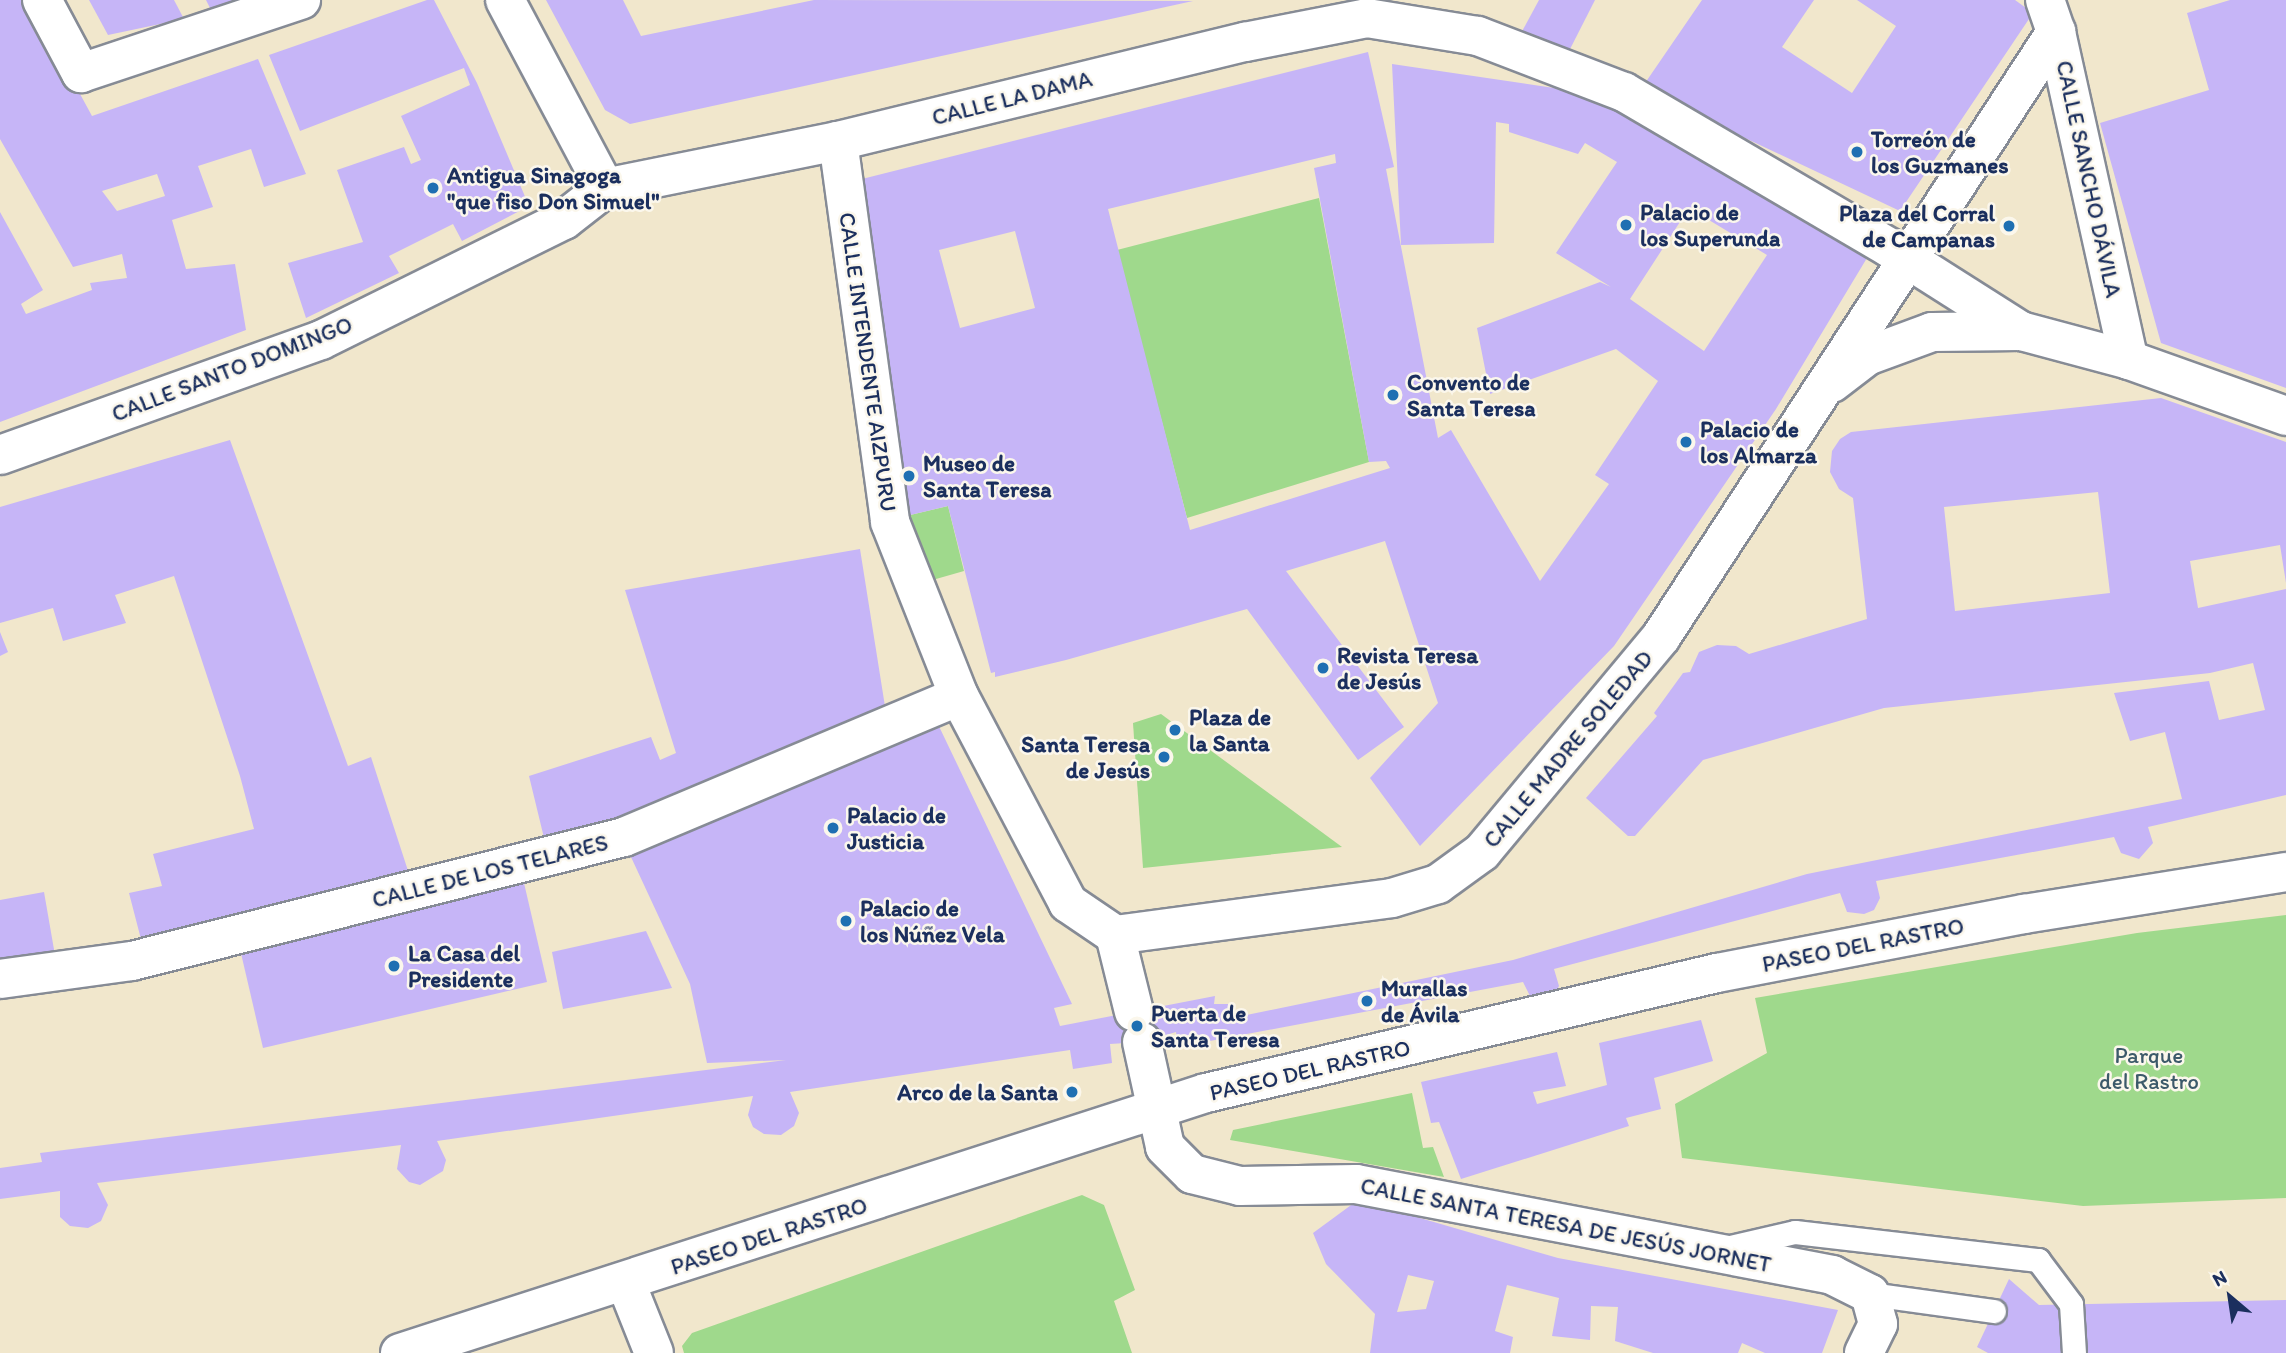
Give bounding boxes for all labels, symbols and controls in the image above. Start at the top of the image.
street label: CALLE SANCHO DÁVILA [2050,56,2128,302]
street label: CALLE LA DAMA [928,65,1096,131]
place label: Torreón de los Guzmanes [1871,125,2008,179]
marker: Torreón de los Guzmanes [1849,144,1865,160]
place label: Antigua Sinagoga "que fiso Don Simuel" [447,161,660,215]
marker: Antigua Sinagoga "que fiso Don Simuel" [425,180,441,196]
place label: Palacio de los Superunda [1640,198,1782,252]
place label: Plaza del Corral de Campanas [1839,199,1995,253]
street label: CALLE INTENDENTE AIZPURU [833,211,903,513]
marker: Palacio de los Superunda [1618,217,1634,233]
marker: Plaza del Corral de Campanas [2001,218,2017,234]
street label: CALLE SANTO DOMINGO [109,311,355,427]
place label: Convento de Santa Teresa [1407,368,1534,422]
marker: Convento de Santa Teresa [1385,387,1401,403]
place label: Palacio de los Almarza [1700,415,1817,469]
marker: Palacio de los Almarza [1678,434,1694,450]
place label: Museo de Santa Teresa [923,449,1050,503]
marker: Museo de Santa Teresa [901,468,917,484]
place label: Revista Teresa de Jesús [1337,641,1478,695]
street label: CALLE MADRE SOLEDAD [1477,645,1659,853]
marker: Revista Teresa de Jesús [1315,660,1331,676]
place label: Plaza de la Santa [1189,703,1271,757]
marker: Plaza de la Santa [1167,722,1183,738]
place label: Santa Teresa de Jesús [1023,730,1150,784]
marker: Santa Teresa de Jesús [1156,749,1172,765]
place label: Palacio de Justicia [847,801,946,855]
marker: Palacio de Justicia [825,820,841,836]
street label: CALLE DE LOS TELARES [369,828,611,914]
place label: Palacio de los Núñez Vela [860,894,1003,948]
street label: PASEO DEL RASTRO [1760,912,1966,978]
marker: Palacio de los Núñez Vela [838,913,854,929]
place label: La Casa del Presidente [408,939,520,993]
marker: La Casa del Presidente [386,958,402,974]
place label: Murallas de Ávila [1381,974,1467,1028]
marker: Murallas de Ávila [1359,993,1375,1009]
place label: Puerta de Santa Teresa [1151,999,1278,1053]
marker: Puerta de Santa Teresa [1129,1018,1145,1034]
street label: PASEO DEL RASTRO [1207,1034,1413,1106]
park label: Parque del Rastro [2099,1041,2199,1095]
place label: Arco de la Santa [897,1078,1058,1106]
marker: Arco de la Santa [1064,1084,1080,1100]
street label: CALLE SANTA TERESA DE JESÚS JORNET [1358,1171,1774,1279]
street label: PASEO DEL RASTRO [668,1191,870,1281]
north arrow [2195,1262,2265,1332]
text: N [2208,1265,2231,1291]

